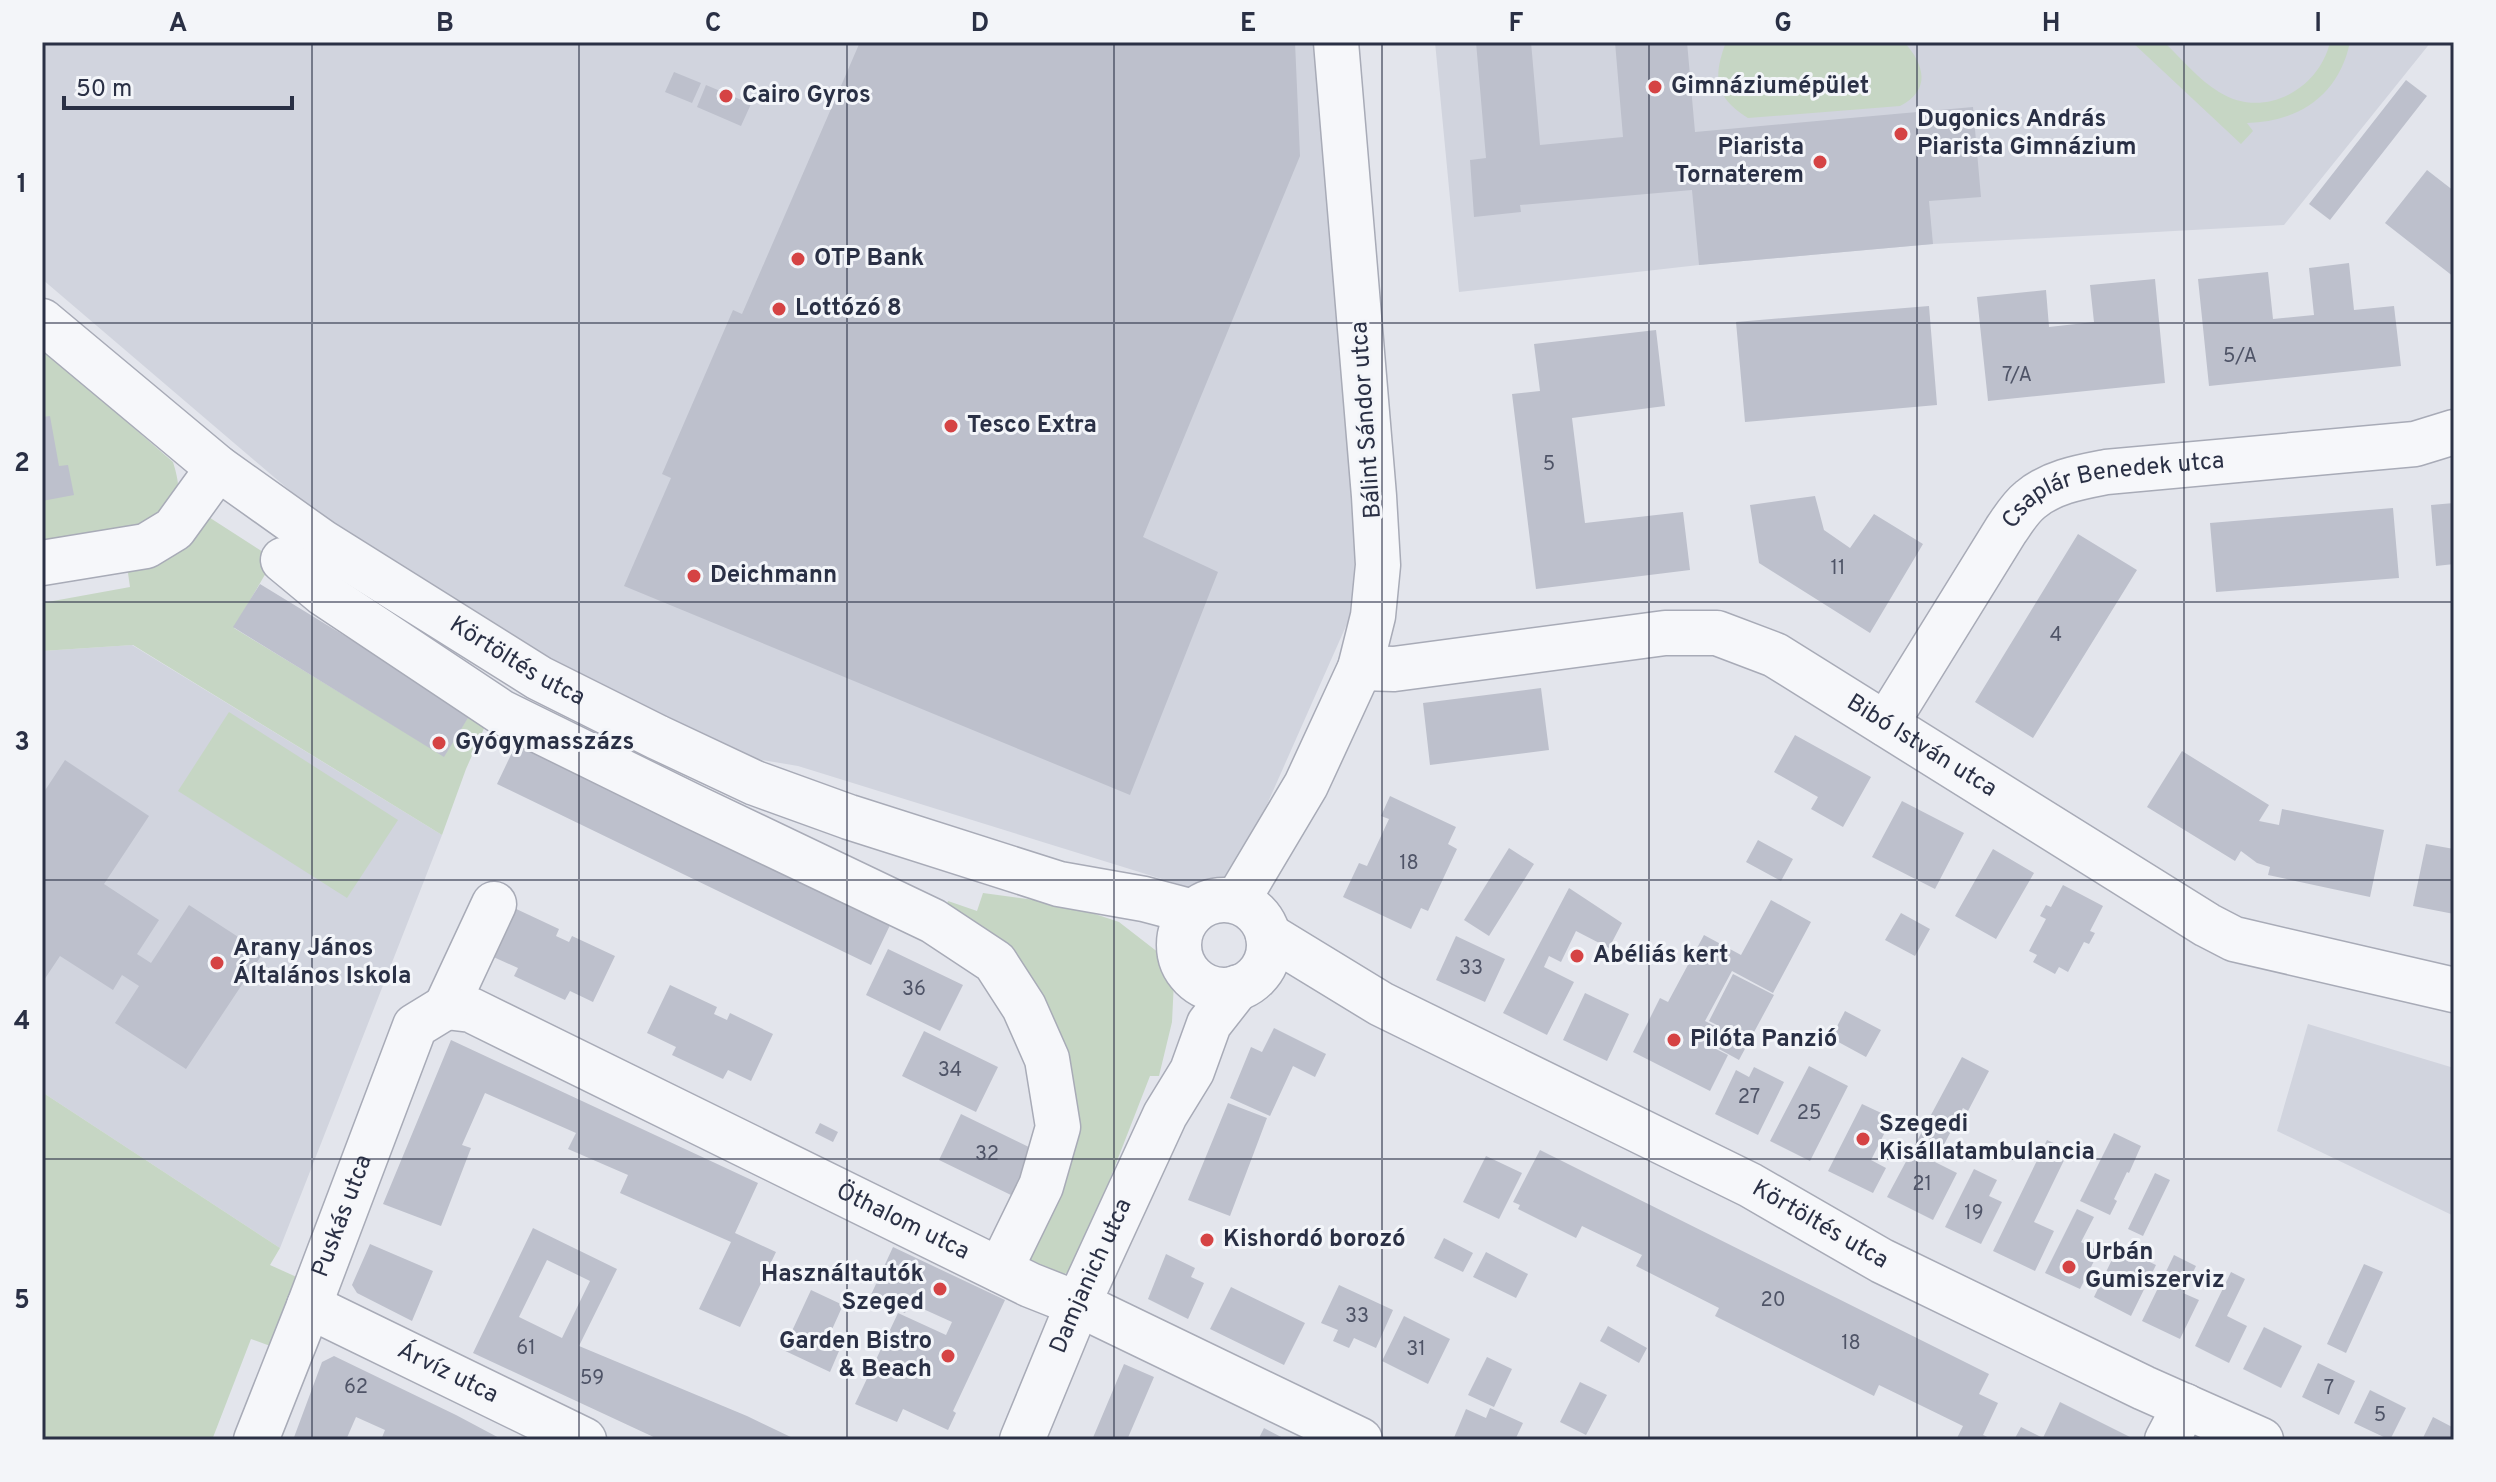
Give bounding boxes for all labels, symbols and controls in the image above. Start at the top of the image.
text: A [169,8,187,41]
text: B [436,8,454,41]
text: C [705,8,721,41]
text: D [971,8,989,41]
text: E [1240,8,1256,41]
text: F [1509,8,1524,41]
text: G [1774,8,1792,41]
text: H [2042,8,2060,41]
text: I [2314,8,2322,41]
scale bar [64,60,292,110]
place label: Gimnáziumépület [1671,72,1869,102]
text: 50 m [76,75,132,105]
marker: Gimnáziumépület [1646,78,1664,96]
place label: Cairo Gyros [742,81,871,111]
marker: Cairo Gyros [717,87,735,105]
place label: Dugonics András Piarista Gimnázium [1917,105,2136,163]
marker: Dugonics András Piarista Gimnázium [1892,125,1910,143]
place label: Piarista Tornaterem [1675,133,1804,191]
marker: Piarista Tornaterem [1811,153,1829,171]
text: 1 [17,169,27,202]
place label: OTP Bank [814,244,924,274]
marker: OTP Bank [789,250,807,268]
place label: Lottózó 8 [795,294,902,324]
marker: Lottózó 8 [770,300,788,318]
street label: Bálint Sándor utca [1345,320,1389,520]
house number: 5/A [2223,344,2257,370]
house number: 7/A [2002,363,2032,389]
place label: Tesco Extra [967,411,1097,441]
marker: Tesco Extra [942,417,960,435]
street label: Csaplár Benedek utca [1996,446,2226,535]
text: 2 [14,448,30,481]
house number: 5 [1543,452,1555,478]
house number: 11 [1831,556,1845,582]
place label: Deichmann [710,561,837,591]
marker: Deichmann [685,567,703,585]
street label: Körtöltés utca [443,610,590,713]
house number: 4 [2050,623,2062,649]
street label: Bibó István utca [1841,688,2002,805]
text: 3 [14,727,30,760]
place label: Gyógymasszázs [455,728,634,758]
marker: Gyógymasszázs [430,734,448,752]
house number: 18 [1399,851,1419,877]
place label: Arany János Általános Iskola [233,934,411,992]
place label: Abéliás kert [1593,941,1728,971]
marker: Abéliás kert [1568,947,1586,965]
marker: Arany János Általános Iskola [208,954,226,972]
house number: 33 [1459,956,1483,982]
house number: 36 [902,977,926,1003]
text: 4 [14,1006,30,1039]
place label: Pilóta Panzió [1690,1025,1837,1055]
marker: Pilóta Panzió [1665,1031,1683,1049]
house number: 34 [938,1058,962,1084]
house number: 27 [1738,1085,1760,1111]
house number: 25 [1797,1101,1821,1127]
place label: Szegedi Kisállatambulancia [1879,1110,2095,1168]
marker: Szegedi Kisállatambulancia [1854,1130,1872,1148]
house number: 32 [975,1142,999,1168]
street label: Puskás utca [306,1151,380,1282]
house number: 21 [1912,1172,1932,1198]
street label: Körtöltés utca [1746,1174,1893,1276]
street label: Öthalom utca [831,1175,974,1268]
street label: Damjanich utca [1044,1194,1139,1358]
house number: 19 [1964,1201,1984,1227]
place label: Kishordó borozó [1223,1225,1406,1255]
marker: Kishordó borozó [1198,1231,1216,1249]
place label: Urbán Gumiszerviz [2085,1238,2225,1296]
marker: Urbán Gumiszerviz [2060,1258,2078,1276]
place label: Használtautók Szeged [761,1260,924,1318]
marker: Használtautók Szeged [931,1280,949,1298]
text: 5 [14,1285,30,1318]
house number: 20 [1760,1288,1786,1314]
house number: 33 [1345,1304,1369,1330]
place label: Garden Bistro & Beach [779,1327,932,1385]
house number: 18 [1841,1331,1861,1357]
street label: Árvíz utca [392,1334,503,1411]
house number: 61 [516,1336,536,1362]
house number: 31 [1406,1337,1426,1363]
marker: Garden Bistro & Beach [939,1347,957,1365]
house number: 59 [580,1366,604,1392]
house number: 62 [344,1375,368,1401]
house number: 7 [2324,1376,2334,1402]
house number: 5 [2374,1403,2386,1429]

